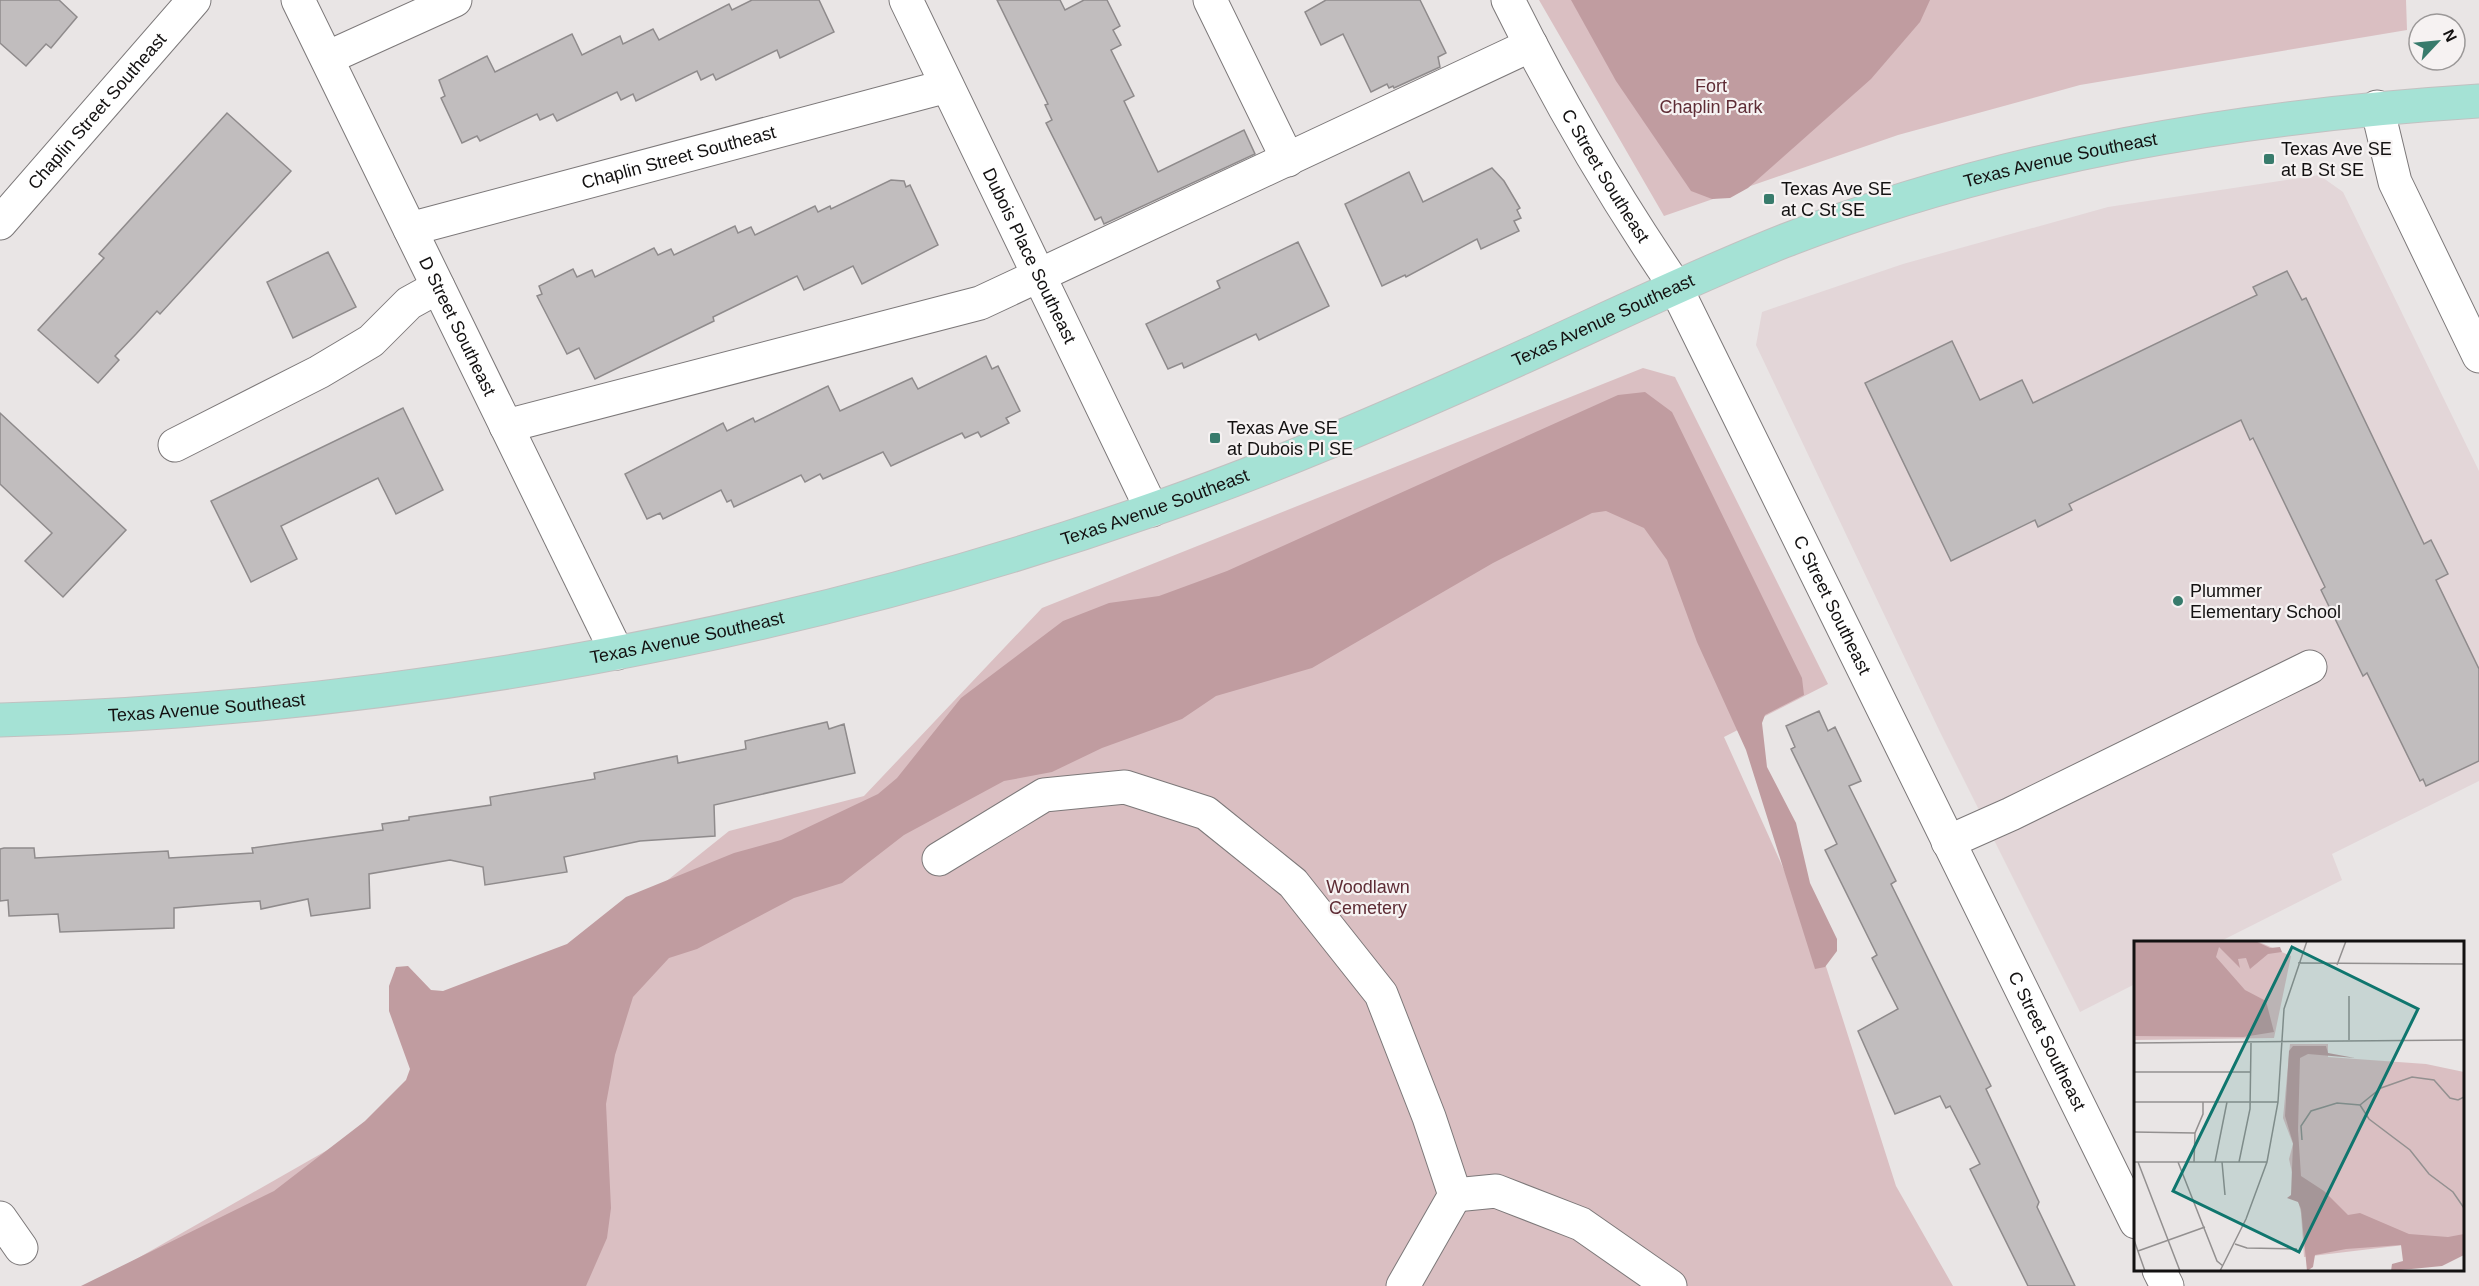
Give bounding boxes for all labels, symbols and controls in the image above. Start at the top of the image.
north arrow [2407,12,2467,72]
text: N [2440,27,2460,45]
street label: Chaplin Street Southeast [24,29,170,193]
park label: Fort Chaplin Park [1659,76,1764,117]
street label: C Street Southeast [1558,106,1653,246]
street label: Chaplin Street Southeast [579,122,778,193]
street label: Texas Avenue Southeast [1961,129,2159,192]
place label: Texas Ave SE at B St SE [2281,139,2392,180]
marker: Texas Ave SE at B St SE [2262,152,2276,166]
street label: Dubois Place Southeast [979,165,1080,347]
place label: Texas Ave SE at C St SE [1781,179,1892,220]
marker: Texas Ave SE at C St SE [1762,192,1776,206]
street label: D Street Southeast [415,253,500,399]
street label: Texas Avenue Southeast [1509,270,1697,371]
place label: Texas Ave SE at Dubois Pl SE [1227,418,1353,459]
marker: Texas Ave SE at Dubois Pl SE [1208,431,1222,445]
street label: Texas Avenue Southeast [1058,465,1252,550]
street label: C Street Southeast [1790,532,1875,678]
place label: Plummer Elementary School [2190,581,2341,622]
marker: Plummer Elementary School [2171,594,2185,608]
street label: Texas Avenue Southeast [588,607,786,668]
street label: Texas Avenue Southeast [107,689,306,726]
park label: Woodlawn Cemetery [1326,877,1410,918]
inset map [2134,941,2464,1271]
street label: C Street Southeast [2004,968,2089,1114]

